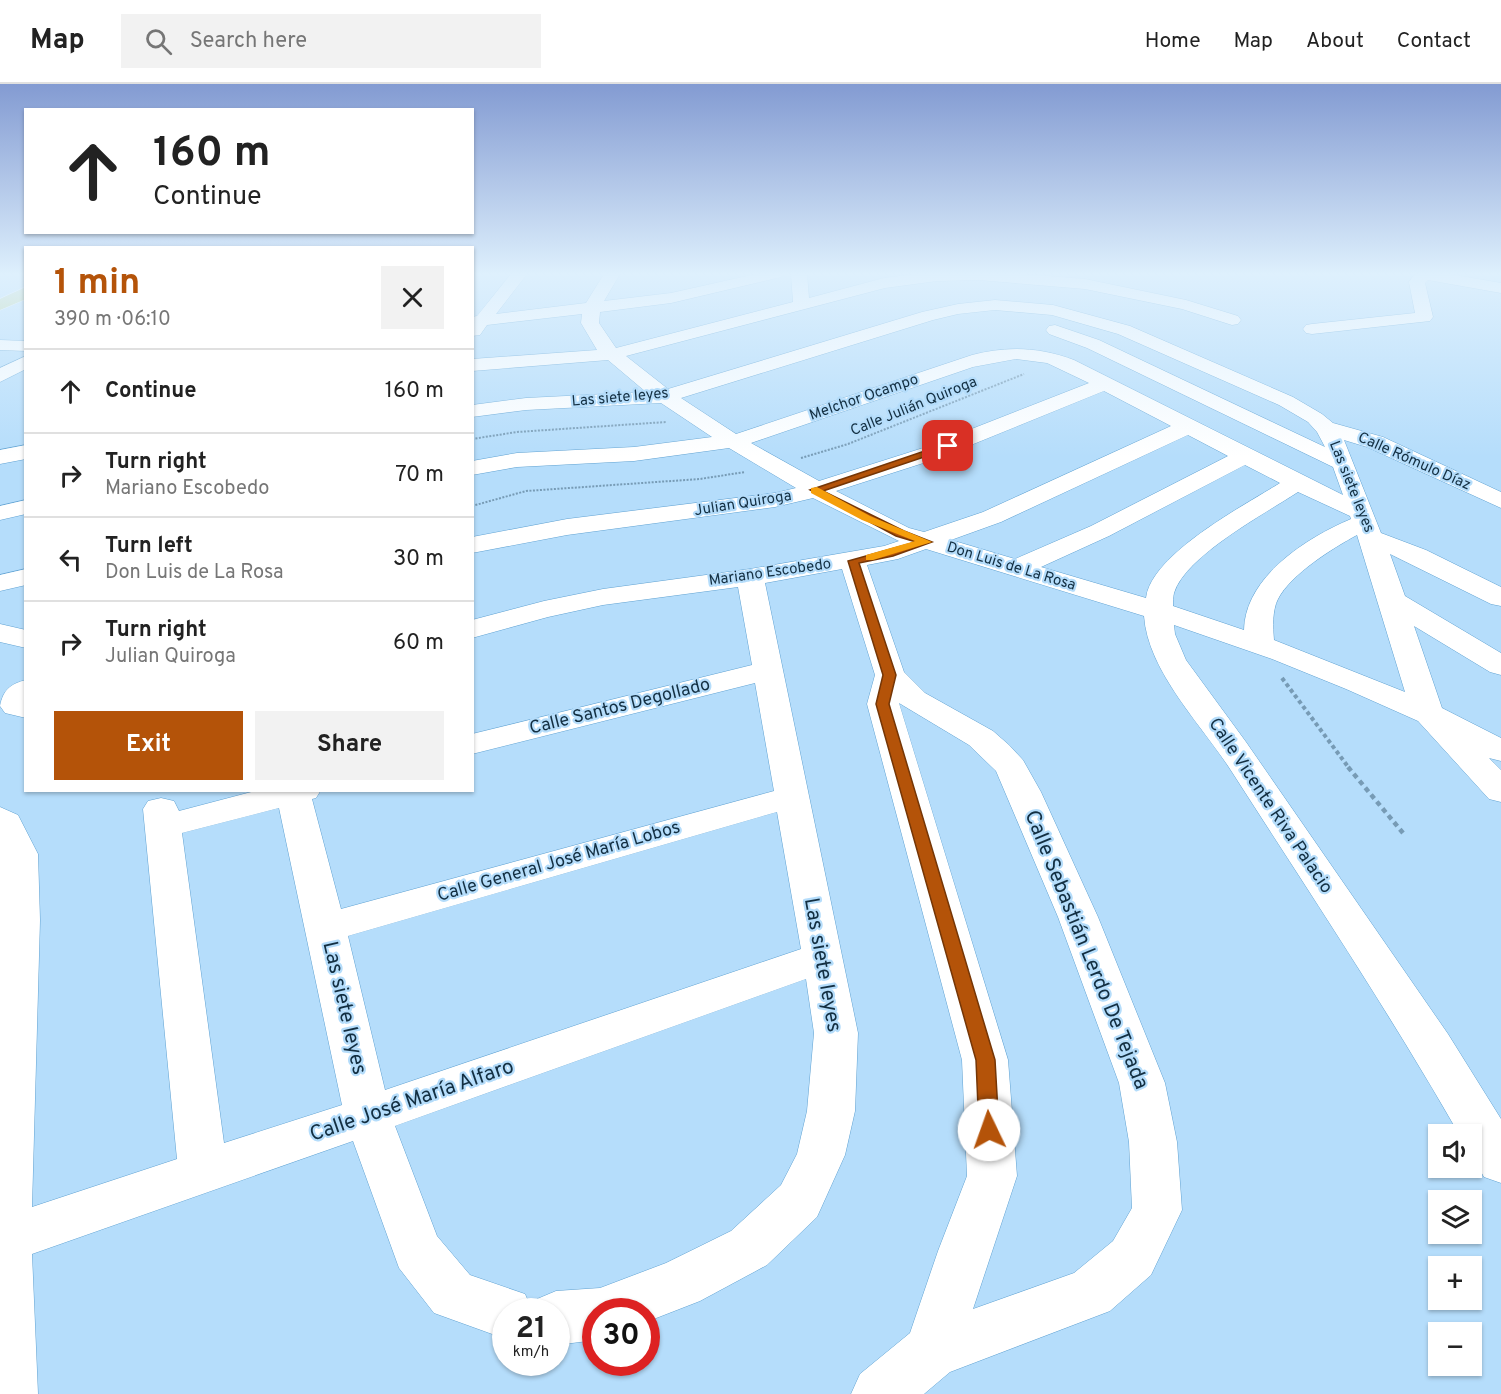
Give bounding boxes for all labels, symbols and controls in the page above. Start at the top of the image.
search box [121,14,541,68]
text: Map [30,23,85,59]
icon: search [142,25,175,58]
text: Search here [190,28,307,55]
text: Home [1145,28,1201,55]
text: Map [1234,28,1273,55]
text: About [1306,28,1364,55]
text: Contact [1397,28,1471,55]
text: 160 m [153,128,271,181]
icon: ahead [54,132,132,210]
text: Continue [153,180,262,214]
text: 1 min [54,261,140,307]
button: close [381,266,444,329]
text: 390 m · 06:10 [54,307,171,333]
street label: Melchor Ocampo [807,370,921,426]
street label: Calle Julián Quiroga [848,373,980,441]
icon: ahead [54,375,87,408]
text: Continue [105,378,196,405]
text: 160 m [385,378,444,405]
street label: Las siete leyes [571,384,669,412]
pin [922,420,973,471]
icon: arrive [931,429,964,462]
street label: Calle Rómulo Díaz [1355,429,1473,495]
street label: Las siete leyes [1324,438,1378,536]
text: Turn right [105,449,207,476]
icon: right [54,459,87,492]
text: 70 m [395,462,444,489]
text: Mariano Escobedo [105,476,269,502]
street label: Julian Quiroga [693,487,793,521]
text: Turn left [105,533,193,560]
street label: Don Luis de La Rosa [944,538,1078,596]
icon: left [54,543,87,576]
text: 30 m [393,546,444,573]
street label: Mariano Escobedo [708,555,832,591]
text: Don Luis de La Rosa [105,560,284,586]
text: Turn right [105,617,207,644]
icon: right [54,627,87,660]
text: 60 m [393,630,444,657]
text: Julian Quiroga [105,644,236,670]
street label: Calle Santos Degollado [527,673,713,741]
button: Exit [54,711,243,780]
button: Share [255,711,444,780]
street label: Calle Vicente Riva Palacio [1203,714,1337,898]
street label: Calle Sebastián Lerdo De Tejada [1018,806,1154,1094]
street label: Calle General José María Lobos [435,816,683,908]
street label: Las siete leyes [797,896,847,1034]
street label: Las siete leyes [316,939,372,1077]
street label: Calle José María Alfaro [306,1053,518,1149]
position arrow [957,1098,1021,1162]
map controls [1428,1124,1482,1376]
button: sound [1428,1124,1482,1178]
button: layers [1428,1190,1482,1244]
button: + [1428,1256,1482,1310]
speed limit sign: 30 [582,1298,660,1376]
text: 21 [516,1311,546,1348]
button: − [1428,1322,1482,1376]
text: km/h [513,1343,549,1362]

